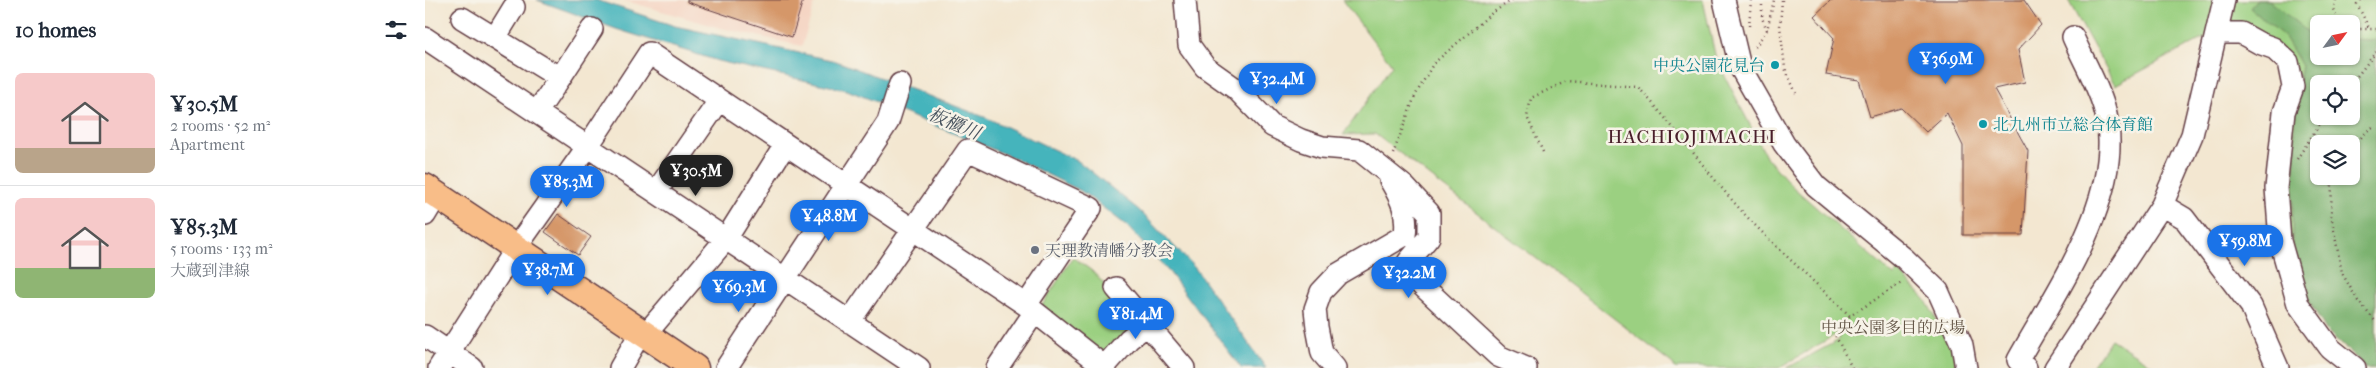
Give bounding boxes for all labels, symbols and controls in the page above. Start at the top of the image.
north arrow [2310,15,2360,65]
map controls [2310,15,2360,185]
icon: filters [382,16,410,44]
text: 10 homes [15,18,96,42]
pin: ¥36.9M [1905,42,1987,85]
text: ¥36.9M [1919,49,1973,68]
place label: 中央公園花見台 [1653,56,1765,75]
marker: 中央公園花見台 [1769,59,1781,71]
pin: ¥32.4M [1236,62,1318,105]
text: ¥32.4M [1250,69,1304,88]
button: locate [2310,75,2360,125]
text: ¥30.5M [170,92,238,116]
icon: home [55,93,115,153]
water label: 板櫃川 [925,104,985,145]
place label: 北九州市立総合体育館 [1993,115,2153,134]
text: 2 rooms · 52 m² [170,116,270,135]
marker: 北九州市立総合体育館 [1977,118,1989,130]
district label: HACHIOJIMACHI [1608,126,1776,148]
text: Apartment [170,135,245,154]
button: layers [2310,135,2360,185]
pin: ¥30.5M [655,154,737,197]
text: ¥30.5M [670,161,722,180]
pin: ¥85.3M [526,166,608,208]
text: ¥85.3M [541,172,593,191]
pin: ¥48.8M [788,200,870,242]
text: ¥48.8M [801,206,857,225]
text: ¥85.3M [170,215,238,239]
icon: home [55,218,115,278]
pin: ¥59.8M [2204,224,2286,267]
text: ¥59.8M [2218,231,2272,250]
text: 5 rooms · 133 m² [170,239,273,258]
place label: 天理教清幡分教会 [1045,241,1173,260]
marker: 天理教清幡分教会 [1029,244,1041,256]
pin: ¥38.7M [507,254,589,296]
pin: ¥32.2M [1368,256,1450,299]
text: ¥38.7M [522,260,574,279]
text: 大蔵到津線 [170,261,250,280]
text: ¥32.2M [1382,263,1436,282]
pin: ¥69.3M [698,270,780,313]
text: ¥69.3M [712,277,766,296]
pin: ¥81.4M [1095,298,1177,340]
text: ¥81.4M [1109,304,1163,323]
park label: 中央公園多目的広場 [1821,318,1965,337]

